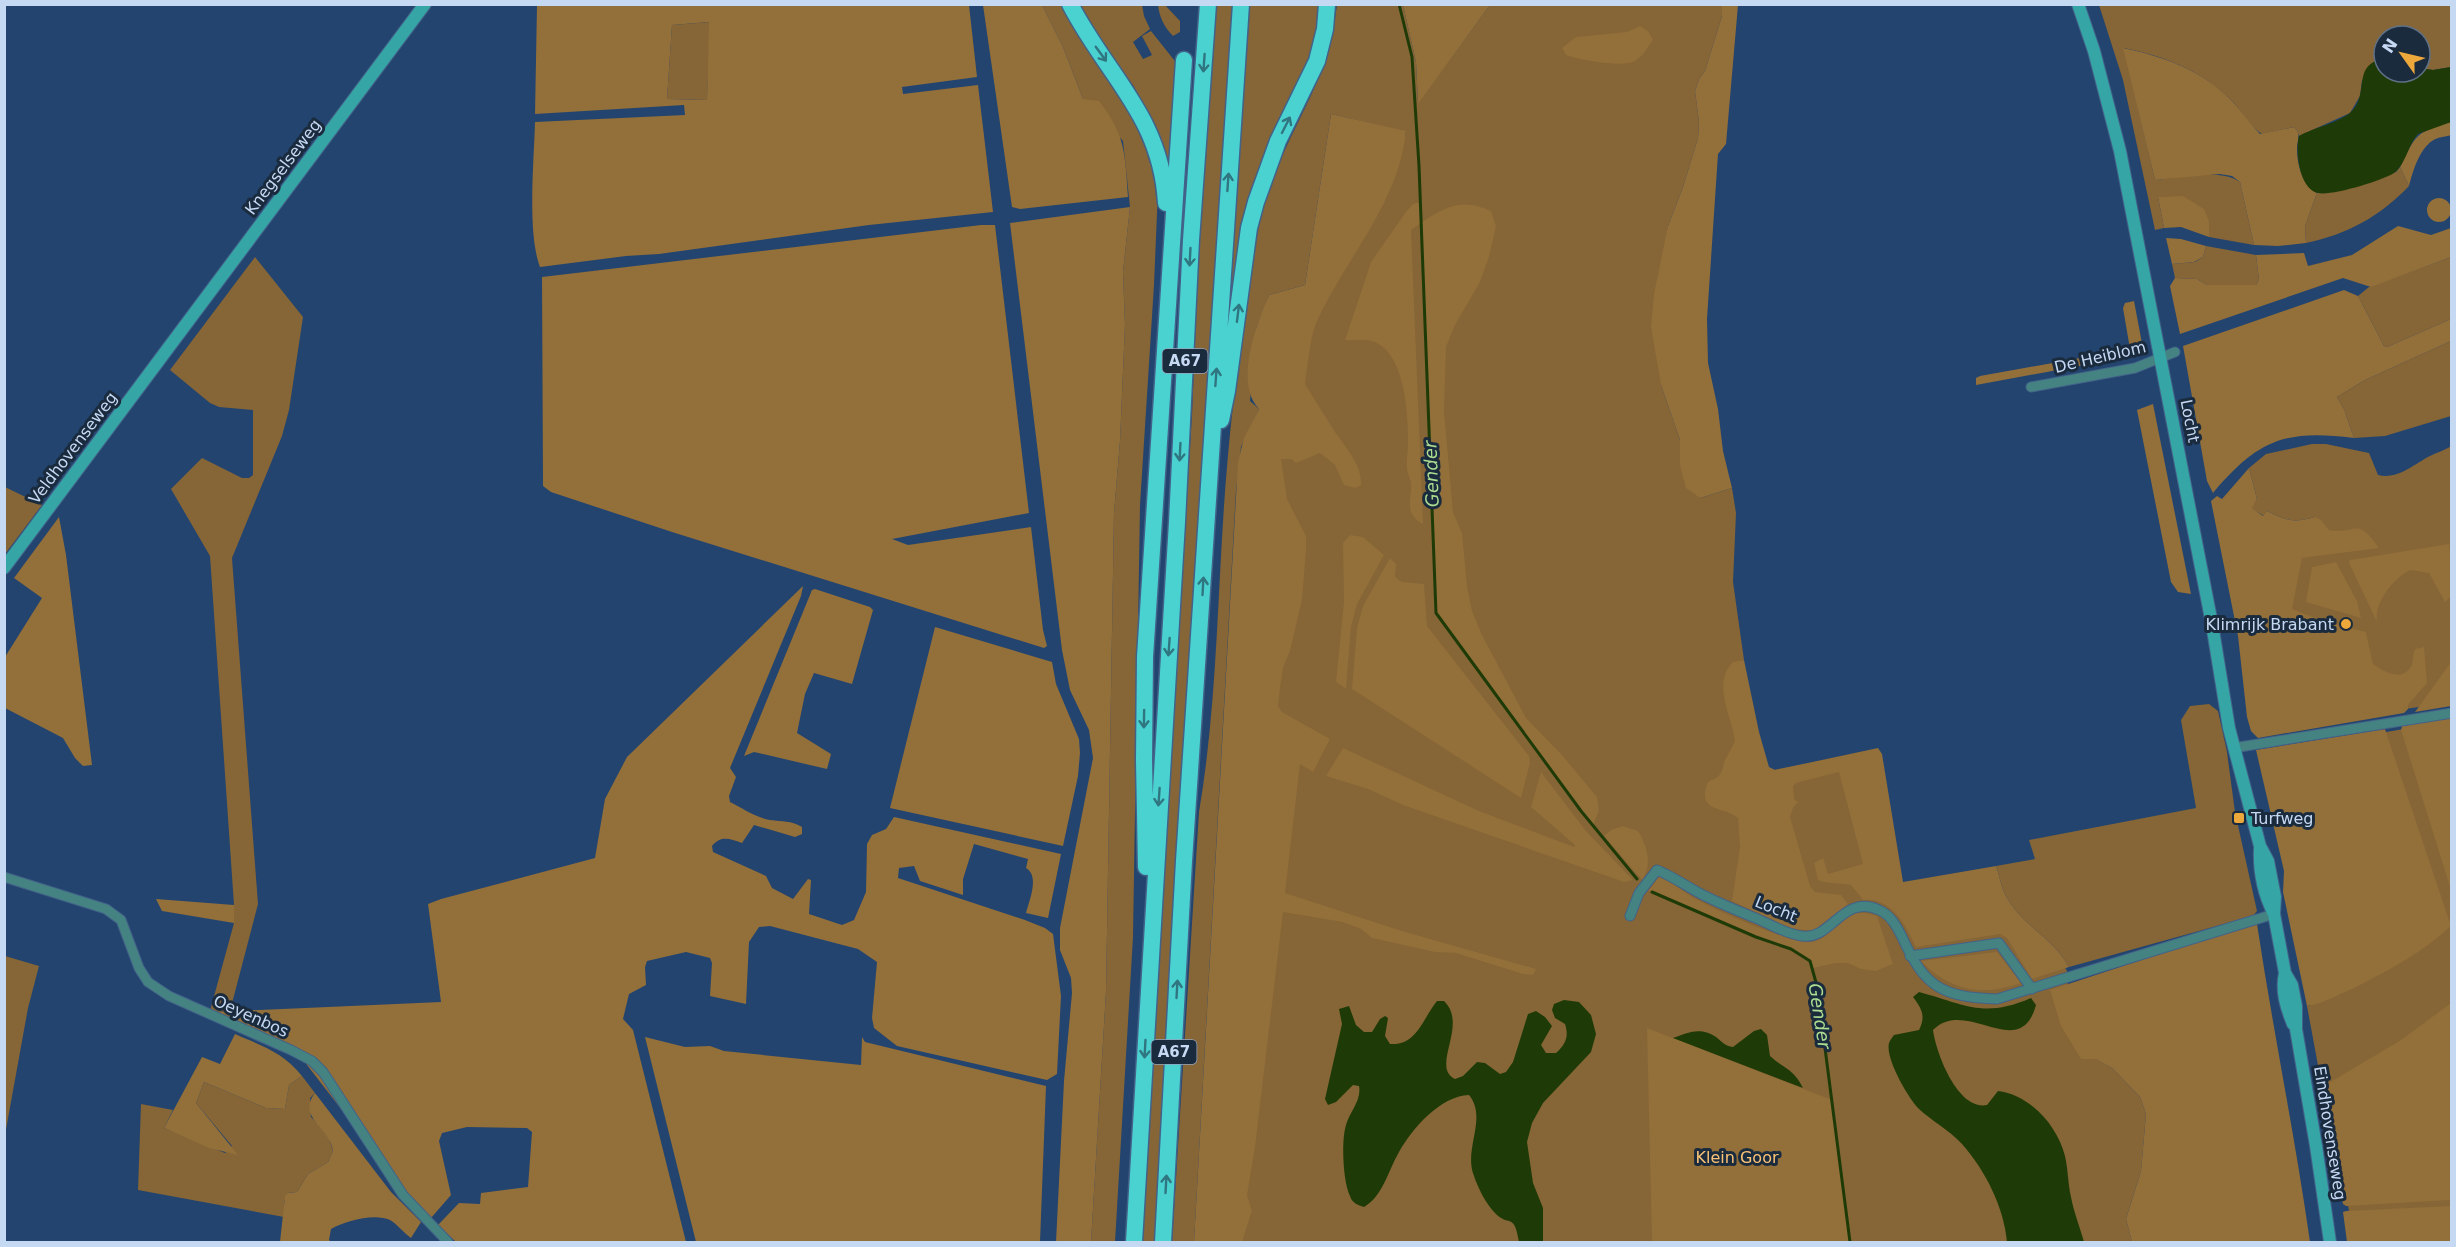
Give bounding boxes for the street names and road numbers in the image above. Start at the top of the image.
street label: Knegselseweg [241,116,325,218]
street label: De Heiblom [2052,337,2148,377]
road number: A67 [1162,349,1208,373]
street label: Veldhovenseweg [25,388,121,508]
street label: Locht [2177,398,2203,444]
street label: Locht [1752,892,1800,926]
street label: Oeyenbos [211,991,291,1041]
road number: A67 [1152,1040,1196,1064]
street label: Eindhovenseweg [2310,1065,2350,1201]

